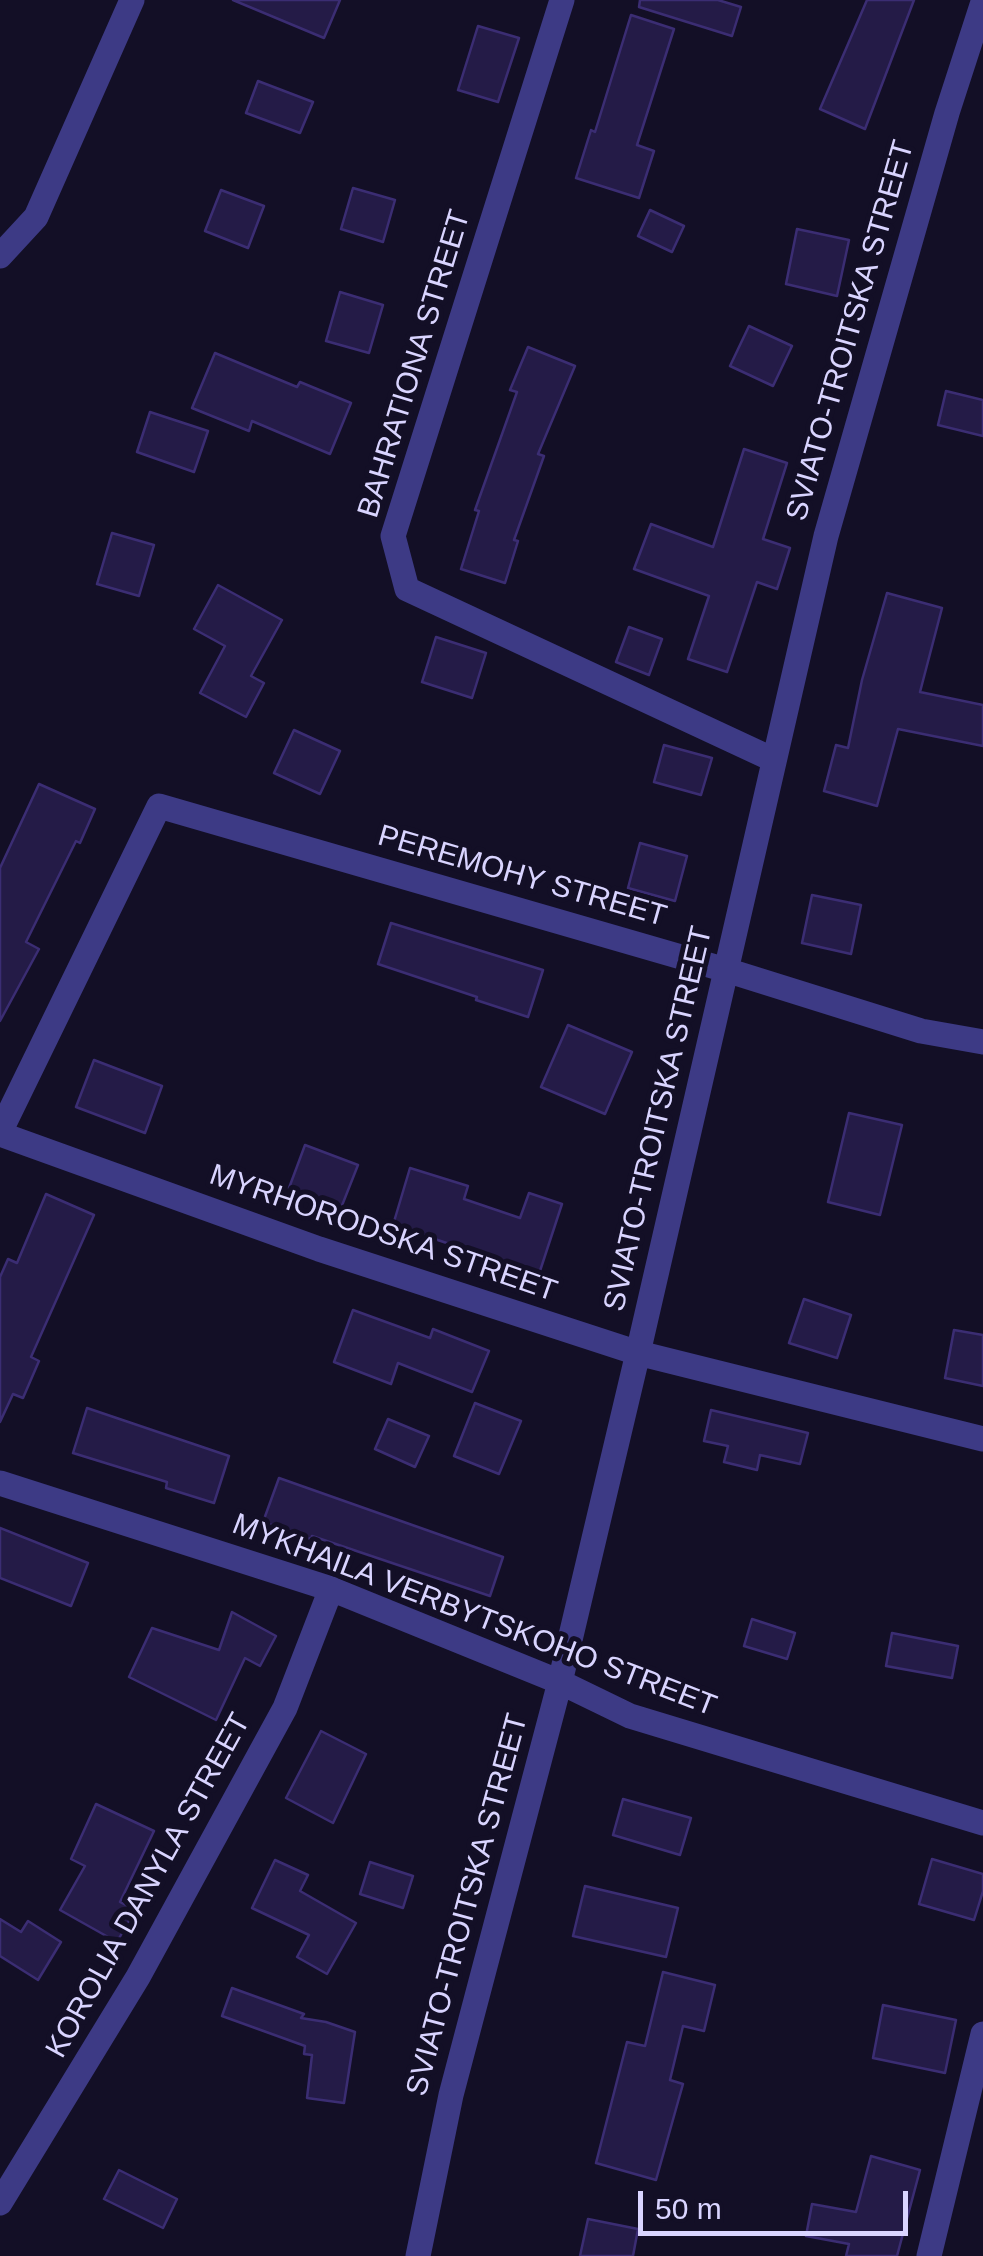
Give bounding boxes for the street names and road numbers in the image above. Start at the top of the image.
street label: SVIATO-TROITSKA STREET [779,137,923,525]
street label: BAHRATIONA STREET [351,206,479,522]
street label: PEREMOHY STREET [374,819,670,935]
street label: SVIATO-TROITSKA STREET [597,923,721,1315]
street label: MYRHORODSKA STREET [205,1158,561,1310]
street label: MYKHAILA VERBYTSKOHO STREET [227,1507,721,1725]
street label: KOROLIA DANYLA STREET [39,1707,259,2065]
street label: SVIATO-TROITSKA STREET [400,1710,536,2100]

